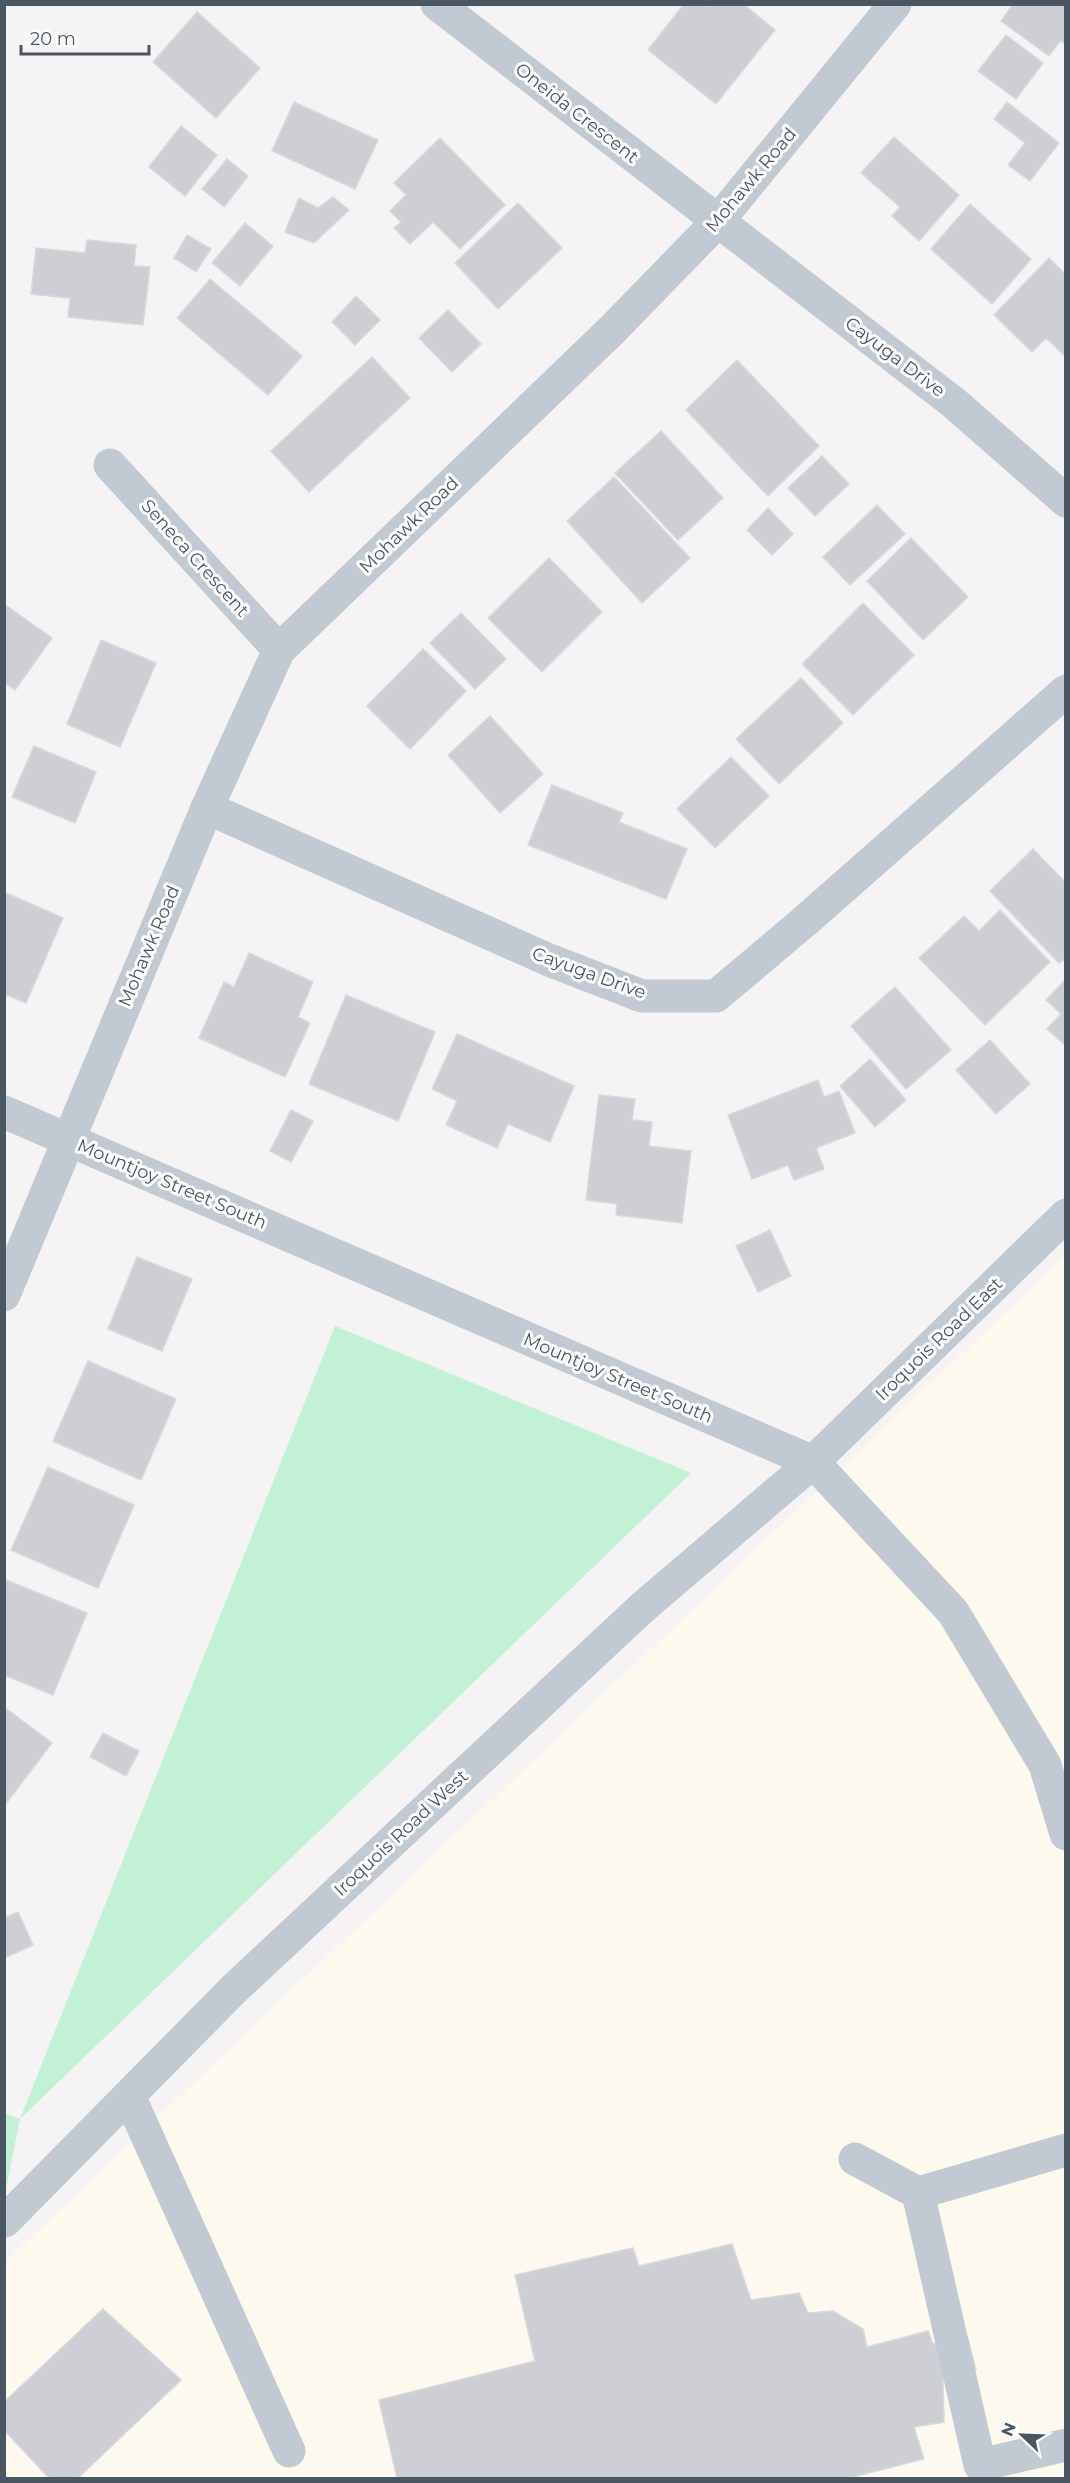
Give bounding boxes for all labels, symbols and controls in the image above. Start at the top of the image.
scale bar [21,18,148,56]
text: 20 m [30,28,76,50]
street label: Oneida Crescent [511,58,643,168]
street label: Mohawk Road [701,123,801,237]
street label: Cayuga Drive [841,312,949,402]
street label: Mohawk Road [355,472,463,578]
street label: Seneca Crescent [137,495,253,621]
street label: Mohawk Road [114,882,184,1010]
street label: Cayuga Drive [529,942,649,1004]
street label: Mountjoy Street South [74,1134,270,1234]
street label: Iroquois Road East [871,1273,1007,1405]
street label: Mountjoy Street South [520,1328,716,1428]
street label: Iroquois Road West [329,1765,473,1901]
north arrow [992,2405,1052,2465]
text: N [997,2420,1020,2439]

